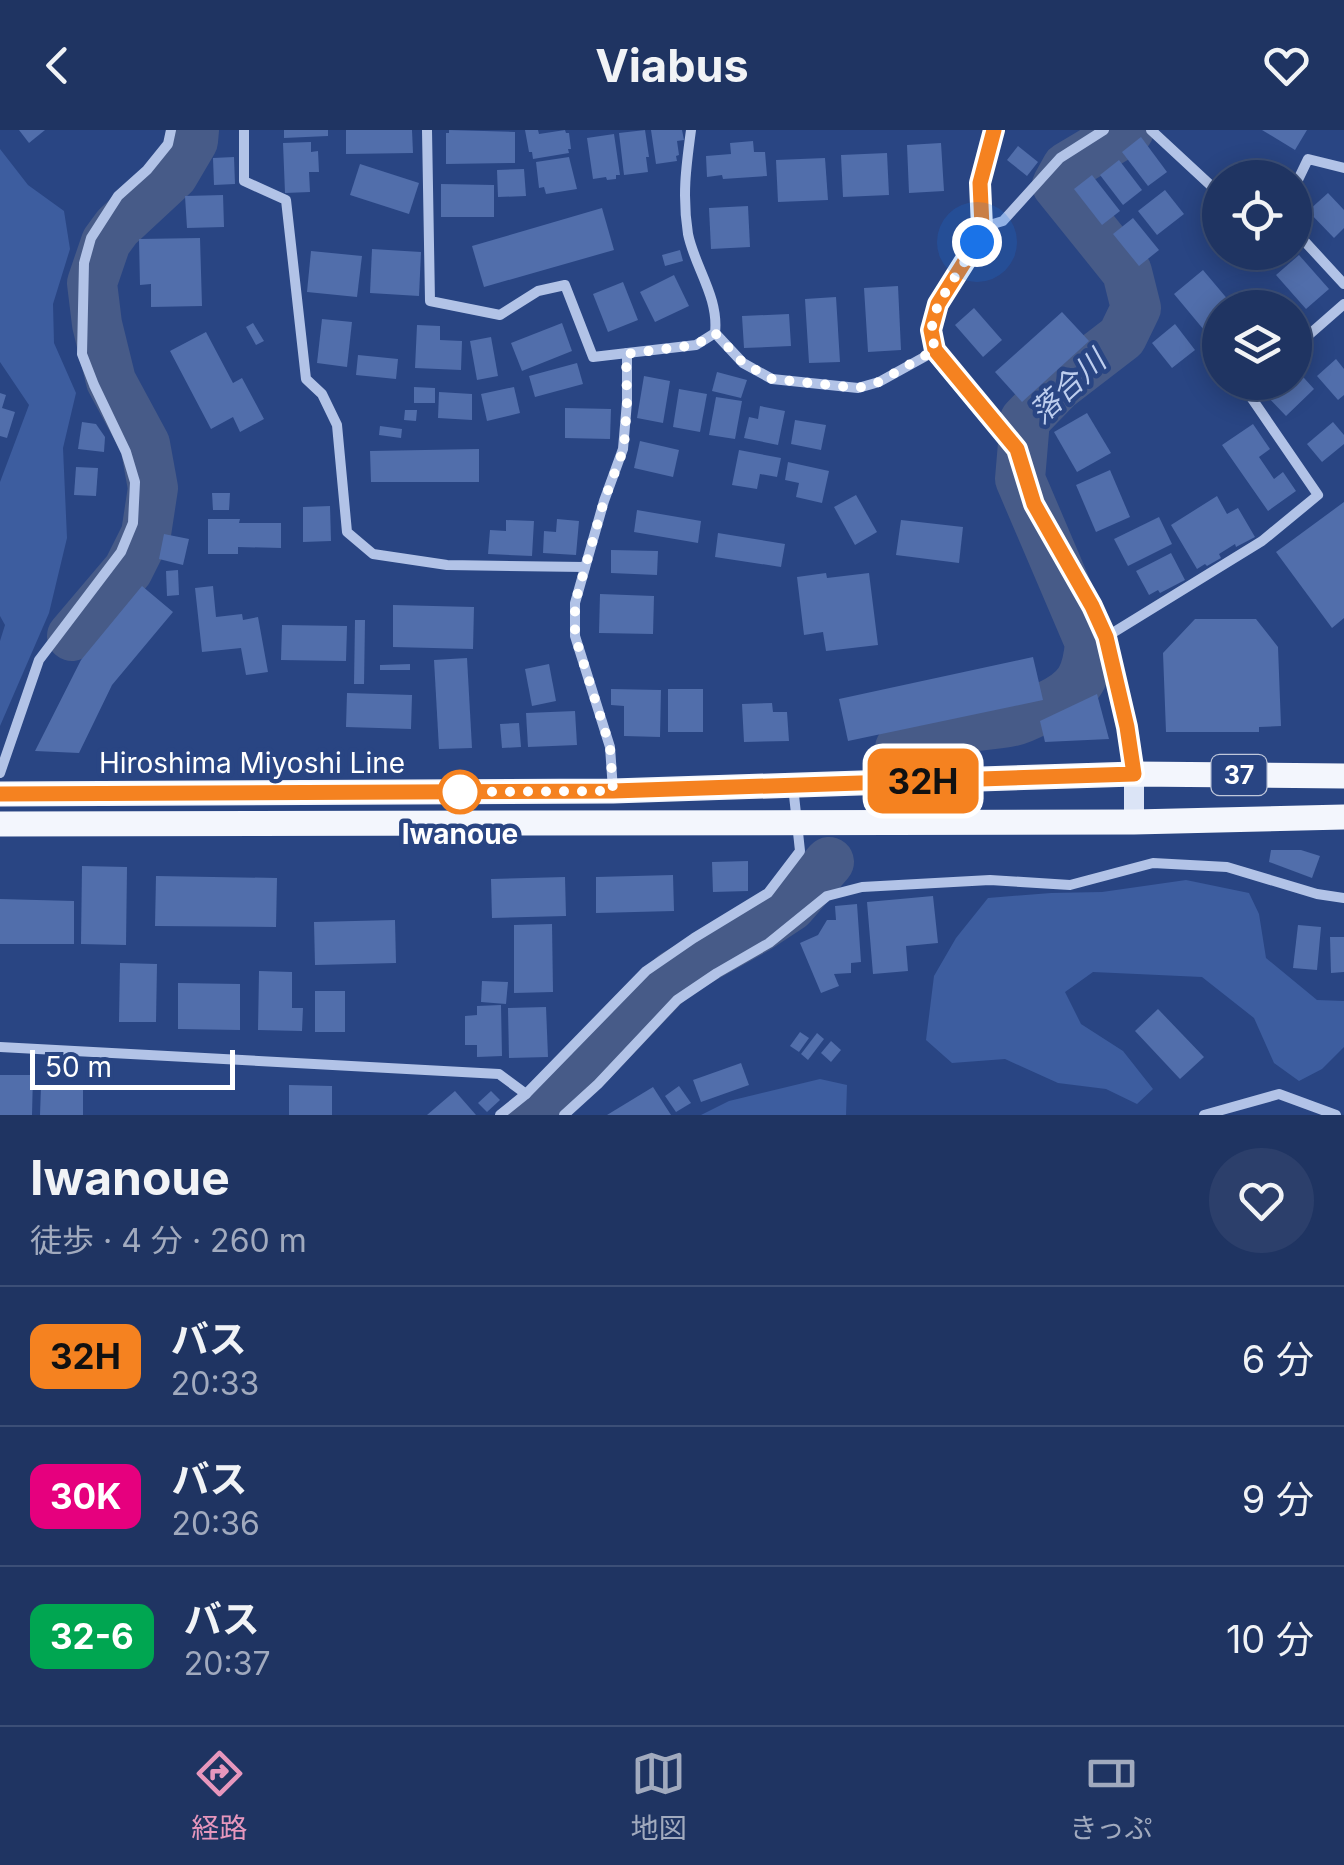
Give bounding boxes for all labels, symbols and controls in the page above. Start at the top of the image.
icon: back [30,38,85,93]
text: Viabus [595,38,749,93]
icon: heart [1259,38,1314,93]
map controls [1202,160,1312,400]
button: locate [1202,160,1312,270]
your location [952,217,1002,267]
button: layers [1202,290,1312,400]
water label: 落合川 [1022,340,1115,430]
street label: Hiroshima Miyoshi Line [99,746,405,780]
line badge: 32H [866,748,980,814]
road number: 37 [1212,755,1266,795]
text: 32H [888,760,958,802]
marker: Iwanoue [439,771,481,813]
place label: Iwanoue [402,817,518,851]
scale bar [30,1045,235,1090]
text: 50 m [45,1050,112,1084]
text: Iwanoue [30,1148,230,1207]
button: heart [1209,1148,1314,1253]
text: 徒歩 · 4 分 · 260 m [30,1221,307,1260]
text: バス [171,1316,247,1362]
text: 32H [50,1335,121,1377]
text: 6 分 [1242,1336,1314,1382]
text: 20:33 [171,1364,259,1403]
text: バス [171,1456,247,1502]
text: 30K [50,1475,121,1517]
text: 9 分 [1242,1476,1314,1522]
text: 20:36 [171,1504,260,1543]
text: バス [184,1596,260,1642]
text: 32-6 [50,1615,134,1657]
text: 10 分 [1226,1616,1314,1662]
text: 20:37 [184,1644,271,1683]
tab: 経路 [192,1746,248,1846]
tab: 地図 [631,1746,687,1846]
tab: きっぷ [1070,1746,1152,1846]

